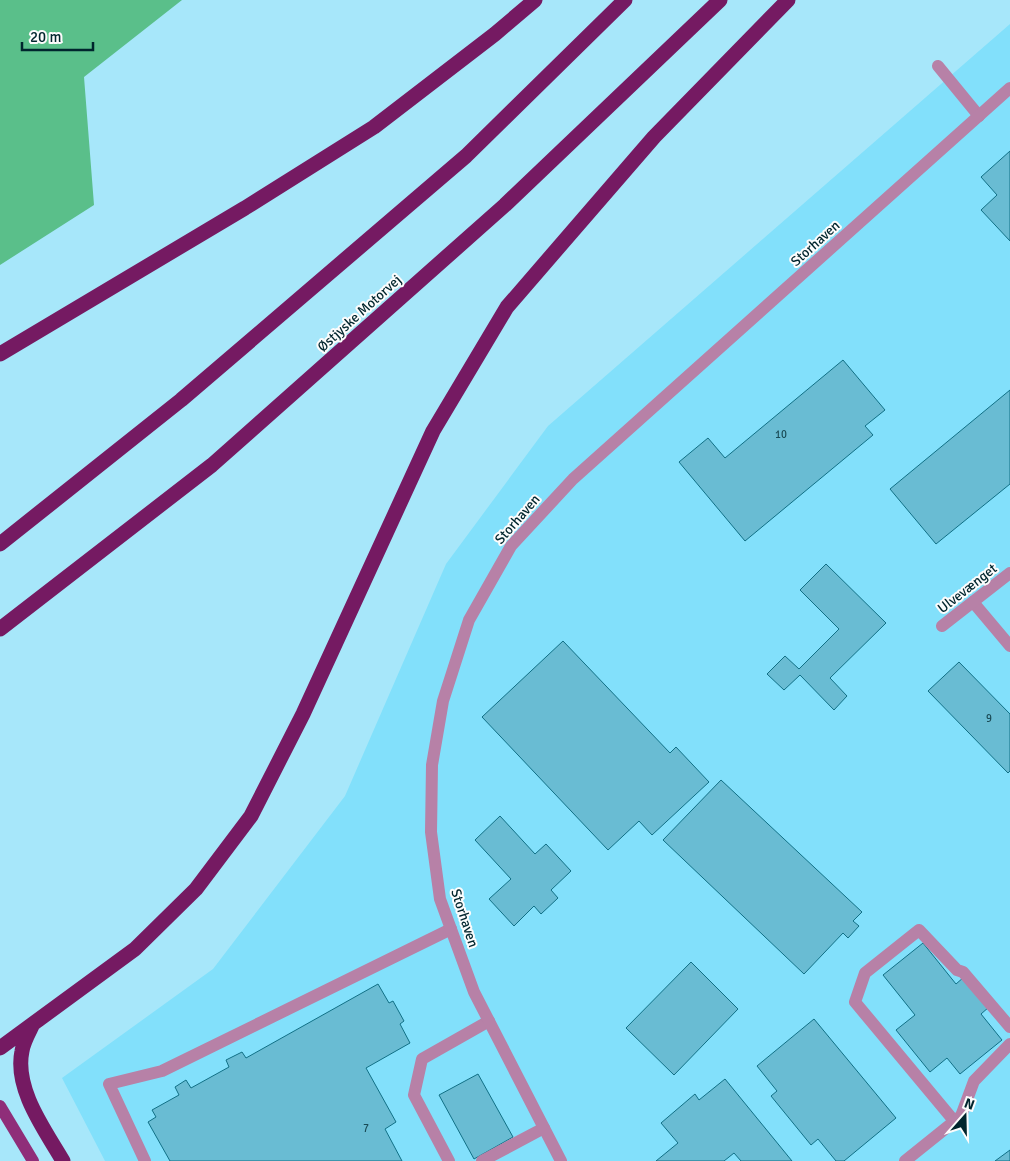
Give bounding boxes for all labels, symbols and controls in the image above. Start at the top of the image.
scale bar [22,20,94,52]
text: 20 m [30,28,61,46]
street label: Storhaven [787,217,843,270]
street label: Østjyske Motorvej [314,271,405,355]
house number: 10 [775,428,787,441]
street label: Storhaven [491,491,544,548]
street label: Ulvevænget [934,560,1000,617]
house number: 9 [986,712,992,725]
street label: Storhaven [447,887,482,949]
north arrow [940,1091,990,1141]
text: N [962,1095,977,1114]
house number: 7 [363,1122,369,1135]

